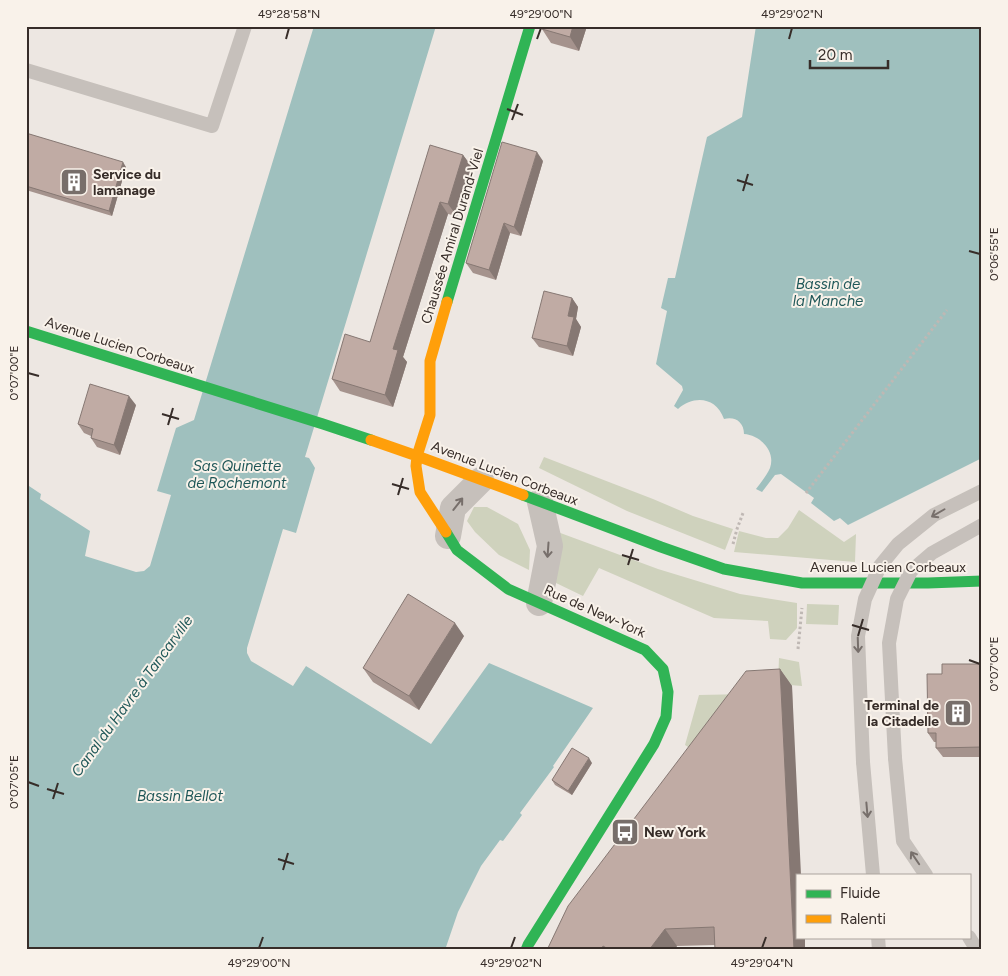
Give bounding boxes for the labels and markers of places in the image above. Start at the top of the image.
place label: Service du lamanage [93,166,161,199]
building icon: Service du lamanage [59,167,89,197]
place label: Terminal de la Citadelle [865,697,939,730]
building icon: Terminal de la Citadelle [943,698,973,728]
bus stop icon: New York [610,817,640,847]
place label: New York [644,824,707,841]

